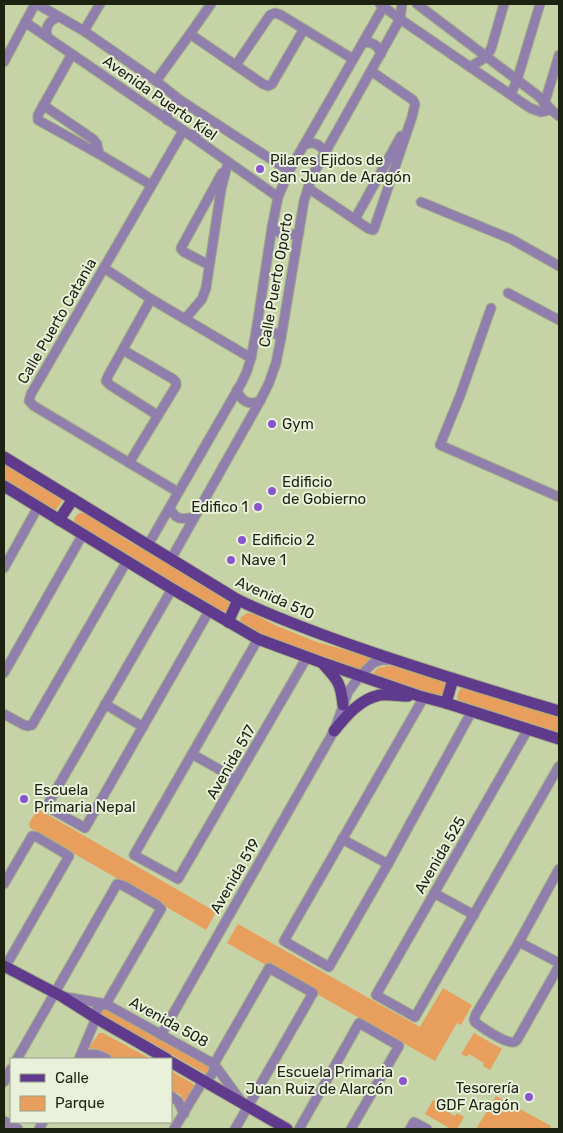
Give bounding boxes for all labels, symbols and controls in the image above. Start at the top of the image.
street label: Avenida Puerto Kiel [99,52,221,144]
place label: Pilares Ejidos de San Juan de Aragón [270,151,411,186]
marker: Pilares Ejidos de San Juan de Aragón [254,163,266,175]
street label: Calle Puerto Oporto [255,211,297,349]
street label: Calle Puerto Catania [14,255,100,387]
place label: Gym [282,415,314,433]
marker: Gym [266,418,278,430]
place label: Edificio de Gobierno [282,473,366,508]
marker: Edificio de Gobierno [266,485,278,497]
place label: Edifico 1 [191,498,248,516]
marker: Edifico 1 [252,501,264,513]
place label: Edificio 2 [252,531,315,549]
marker: Edificio 2 [236,534,248,546]
place label: Nave 1 [241,551,286,569]
marker: Nave 1 [225,554,237,566]
street label: Avenida 510 [233,573,317,623]
street label: Avenida 517 [203,722,260,802]
place label: Escuela Primaria Nepal [34,781,136,816]
marker: Escuela Primaria Nepal [18,793,30,805]
street label: Avenida 525 [411,813,469,897]
street label: Avenida 519 [206,835,264,917]
street label: Avenida 508 [126,993,212,1051]
legend [10,1058,172,1123]
place label: Escuela Primaria Juan Ruiz de Alarcón [246,1063,393,1098]
text: Calle [55,1069,89,1087]
marker: Escuela Primaria Juan Ruiz de Alarcón [397,1075,409,1087]
place label: Tesorería GDF Aragón [436,1079,519,1114]
marker: Tesorería GDF Aragón [523,1091,535,1103]
text: Parque [55,1094,105,1112]

